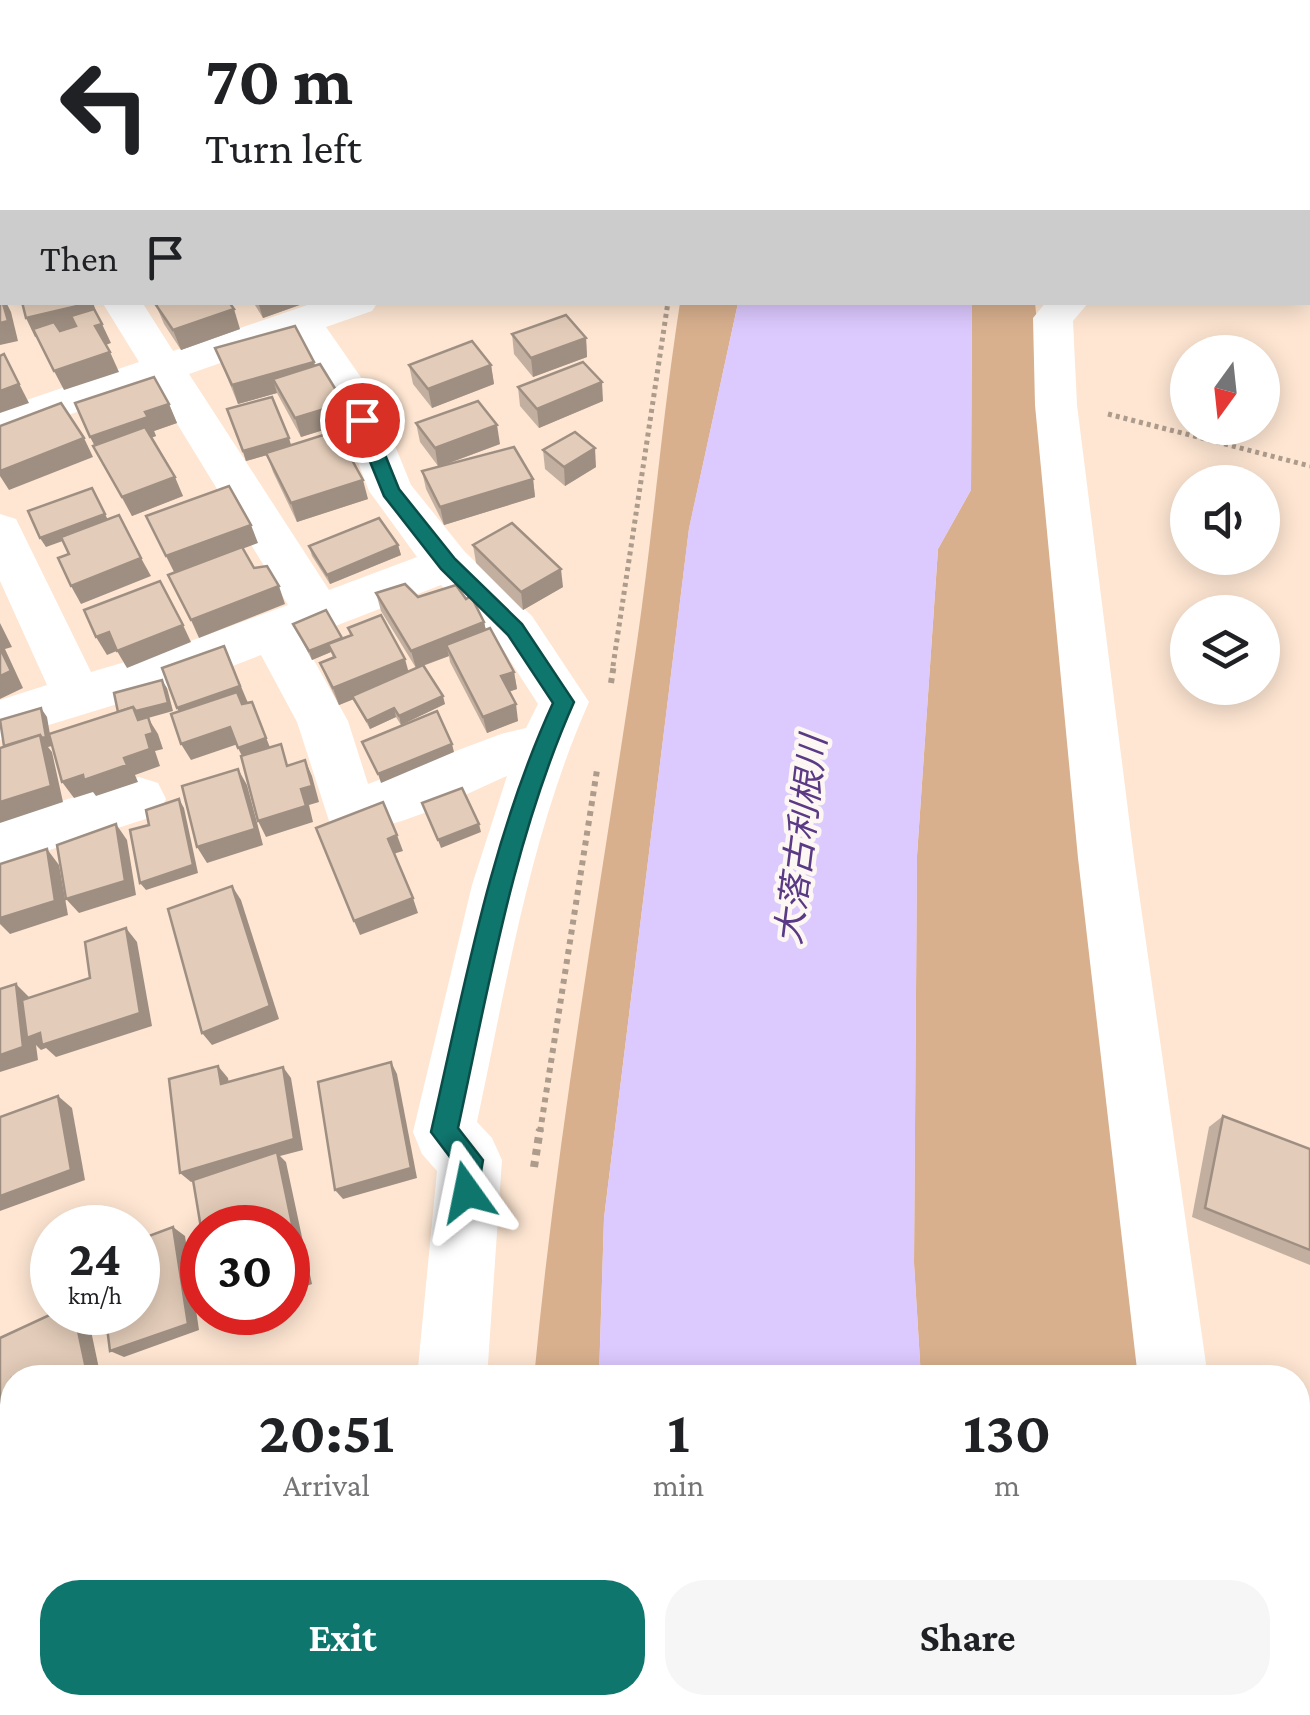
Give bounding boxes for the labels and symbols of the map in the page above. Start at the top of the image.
north arrow [1170,335,1280,445]
pin [320,378,405,463]
water label: 大落古利根川 [769,730,834,947]
position arrow [415,1140,519,1244]
speed limit sign: 30 [180,1205,310,1335]

